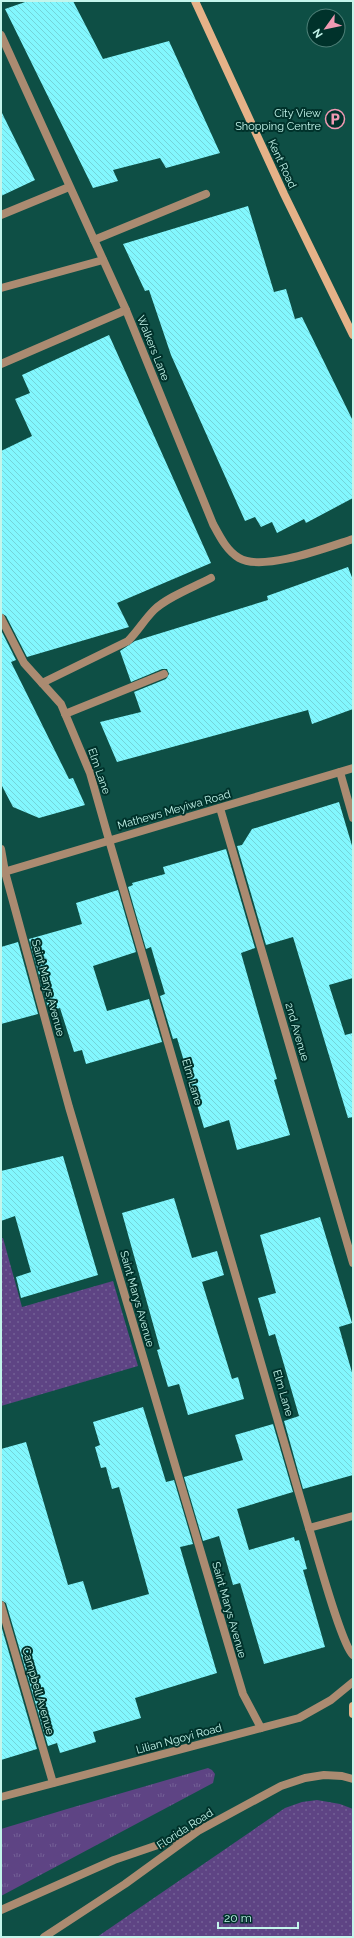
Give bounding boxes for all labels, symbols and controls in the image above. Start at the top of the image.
north arrow [306,8,346,48]
text: N [310,26,326,40]
place label: City View Shopping Centre [235,107,322,133]
parking icon: City View Shopping Centre [324,108,346,130]
street label: Kent Road [265,137,299,191]
street label: Walkers Lane [134,313,172,383]
street label: Elm Lane [85,746,113,796]
street label: Mathews Meyiwa Road [116,788,232,832]
street label: Saint Marys Avenue [29,938,67,1038]
street label: 2nd Avenue [282,1001,312,1063]
street label: Elm Lane [179,1057,205,1107]
street label: Saint Marys Avenue [117,1249,157,1349]
street label: Elm Lane [270,1368,296,1418]
street label: Saint Marys Avenue [209,1560,249,1660]
street label: Campbell Avenue [19,1646,57,1737]
street label: Lilian Ngoyi Road [135,1721,224,1757]
street label: Florida Road [154,1806,216,1852]
scale bar [218,1904,298,1930]
text: 20 m [224,1911,252,1925]

